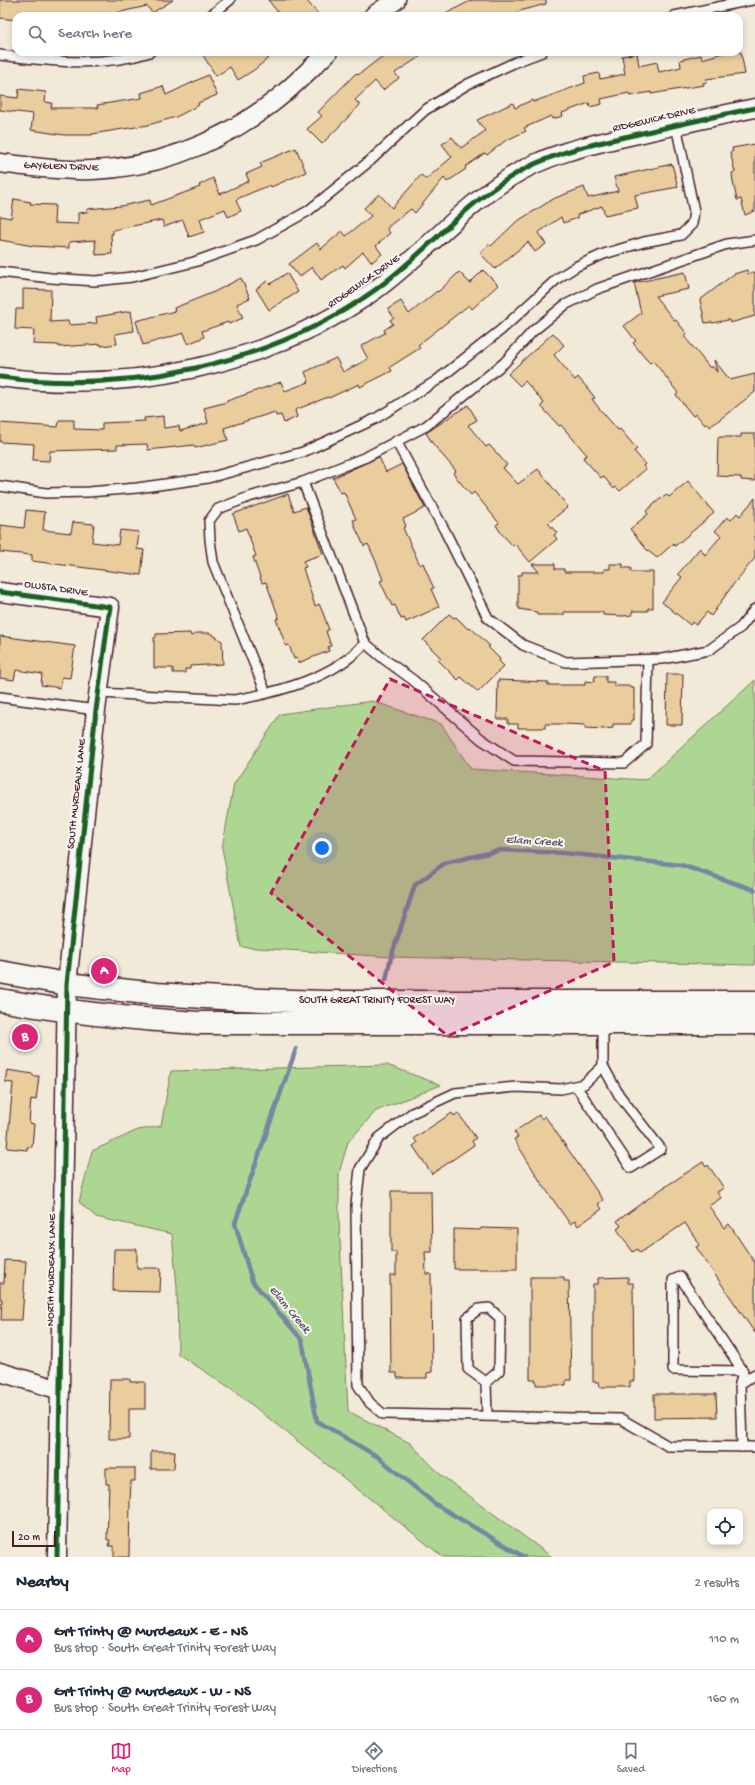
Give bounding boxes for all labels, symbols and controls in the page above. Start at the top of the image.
search box [12,12,743,56]
icon: search [26,23,48,45]
text: Search here [58,25,132,43]
street label: RIDGEWICK DRIVE [611,104,698,135]
street label: GAYGLEN DRIVE [23,160,100,174]
street label: RIDGEWICK DRIVE [326,252,403,311]
street label: OLUSTA DRIVE [23,579,90,600]
street label: SOUTH MURDEAUX LANE [65,737,89,850]
water label: Elam Creek [505,834,564,851]
your location [312,838,332,858]
pin: A [91,956,117,986]
street label: SOUTH GREAT TRINITY FOREST WAY [299,995,455,1007]
pin: B [12,1022,38,1052]
street label: NORTH MURDEAUX LANE [45,1213,59,1326]
water label: Elam Creek [265,1284,314,1337]
map controls [707,1509,743,1545]
button: locate [707,1509,743,1545]
scale bar [12,1529,56,1548]
text: 20 m [18,1532,40,1544]
text: Nearby [16,1573,69,1593]
text: 2 results [694,1576,739,1591]
text: Grt Trinty @ Murdeaux - E - NS [54,1623,248,1641]
text: A [25,1632,33,1647]
text: 110 m [709,1632,739,1647]
text: Bus stop · South Great Trinity Forest Way [54,1641,276,1656]
text: Grt Trinty @ Murdeaux - W - NS [54,1683,251,1701]
text: B [26,1692,32,1707]
text: 160 m [707,1692,739,1707]
text: Bus stop · South Great Trinity Forest Way [54,1701,276,1716]
tab: Map [110,1740,132,1776]
tab: Directions [352,1740,397,1776]
tab: Saved [617,1740,645,1776]

